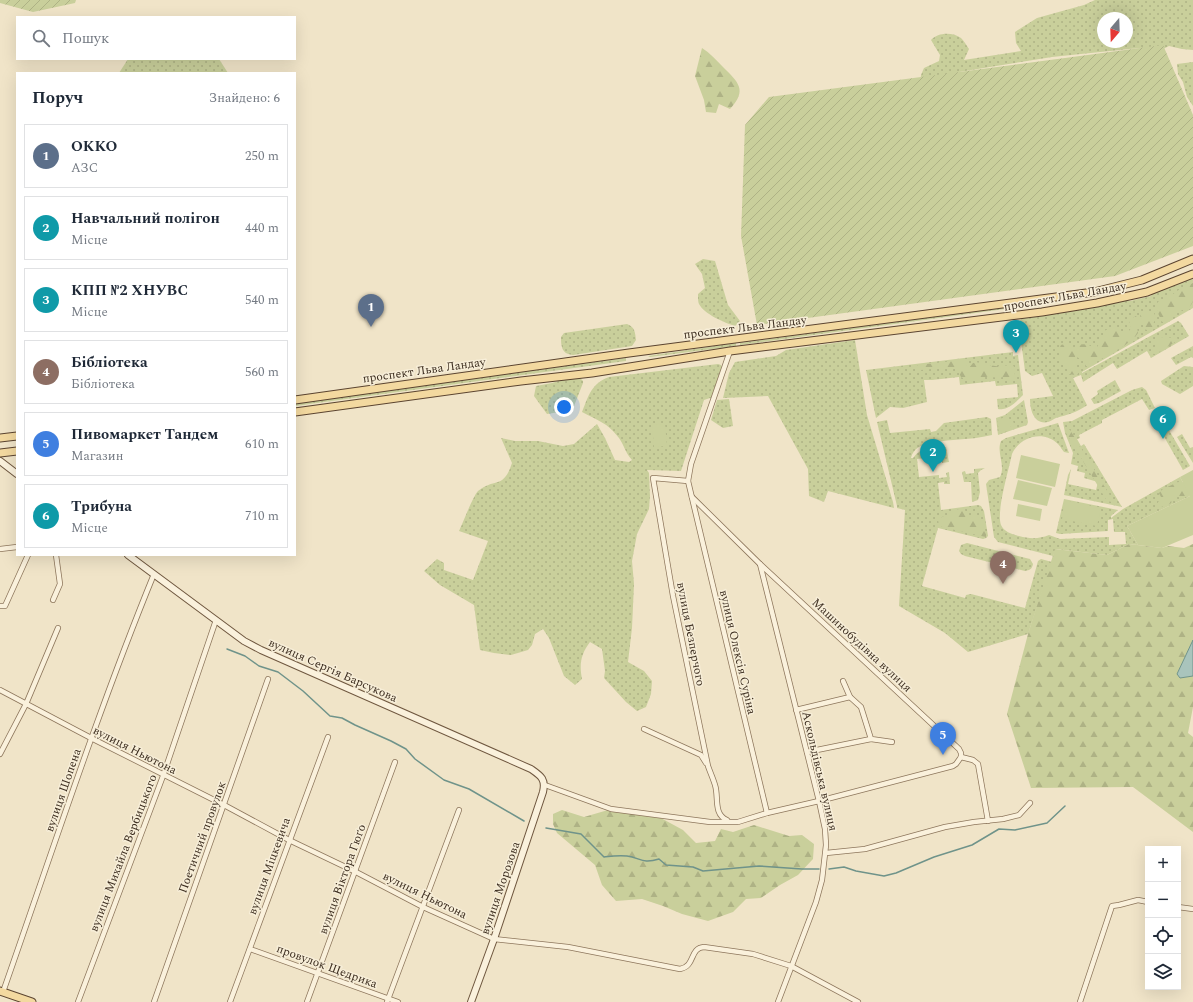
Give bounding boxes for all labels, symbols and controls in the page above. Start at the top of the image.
north arrow [1097,12,1133,48]
search box [16,16,296,60]
icon: search [30,27,52,49]
text: Пошук [62,27,109,50]
text: Поруч [32,85,83,111]
text: Знайдено: 6 [209,88,280,108]
text: ОККО [71,135,117,158]
text: 1 [42,146,50,166]
text: 250 m [245,146,279,166]
text: АЗС [71,158,98,178]
text: Навчальний полігон [71,207,220,230]
text: 2 [42,218,50,238]
text: 440 m [245,218,279,238]
text: Місце [71,230,108,250]
street label: проспект Льва Ландау [1002,276,1129,317]
text: КПП №2 ХНУВС [71,279,188,302]
text: 3 [42,290,50,310]
text: 540 m [245,290,279,310]
pin: 1 [358,294,384,327]
text: Місце [71,302,108,322]
street label: проспект Льва Ландау [682,310,809,344]
pin: 3 [1003,320,1029,353]
text: Бібліотека [71,351,148,374]
street label: проспект Льва Ландау [361,352,488,389]
text: 4 [42,362,50,382]
text: 560 m [245,362,279,382]
text: Бібліотека [71,374,135,394]
your location [554,397,574,417]
pin: 6 [1150,406,1176,439]
text: Пивомаркет Тандем [71,423,218,446]
text: 5 [42,434,50,454]
text: 610 m [245,434,279,454]
pin: 2 [920,439,946,472]
text: Магазин [71,446,123,466]
text: Трибуна [71,495,132,518]
text: 6 [42,506,50,526]
text: 710 m [245,506,279,526]
text: Місце [71,518,108,538]
pin: 4 [990,551,1016,584]
street label: вулиця Безперчого [671,580,710,688]
street label: вулиця Олексія Суріна [714,588,761,716]
street label: Машинобудівна вулиця [807,594,916,697]
street label: вулиця Сергія Барсукова [265,633,400,708]
street label: Аскольдівська вулиця [797,709,843,833]
street label: вулиця Ньютона [89,721,180,780]
pin: 5 [930,722,956,755]
street label: вулиця Шопена [40,746,87,834]
street label: вулиця Михайла Вербицького [85,772,162,935]
street label: Поетичний провулок [173,778,232,896]
street label: вулиця Міцкевича [243,815,296,917]
street label: вулиця Віктора Гюґо [314,821,371,937]
street label: вулиця Морозова [476,839,525,937]
map controls [1145,846,1181,990]
button: + [1145,846,1181,882]
street label: вулиця Ньютона [379,867,470,924]
button: − [1145,882,1181,918]
button: locate [1145,918,1181,954]
street label: провулок Щедрика [274,939,380,994]
button: layers [1145,954,1181,990]

